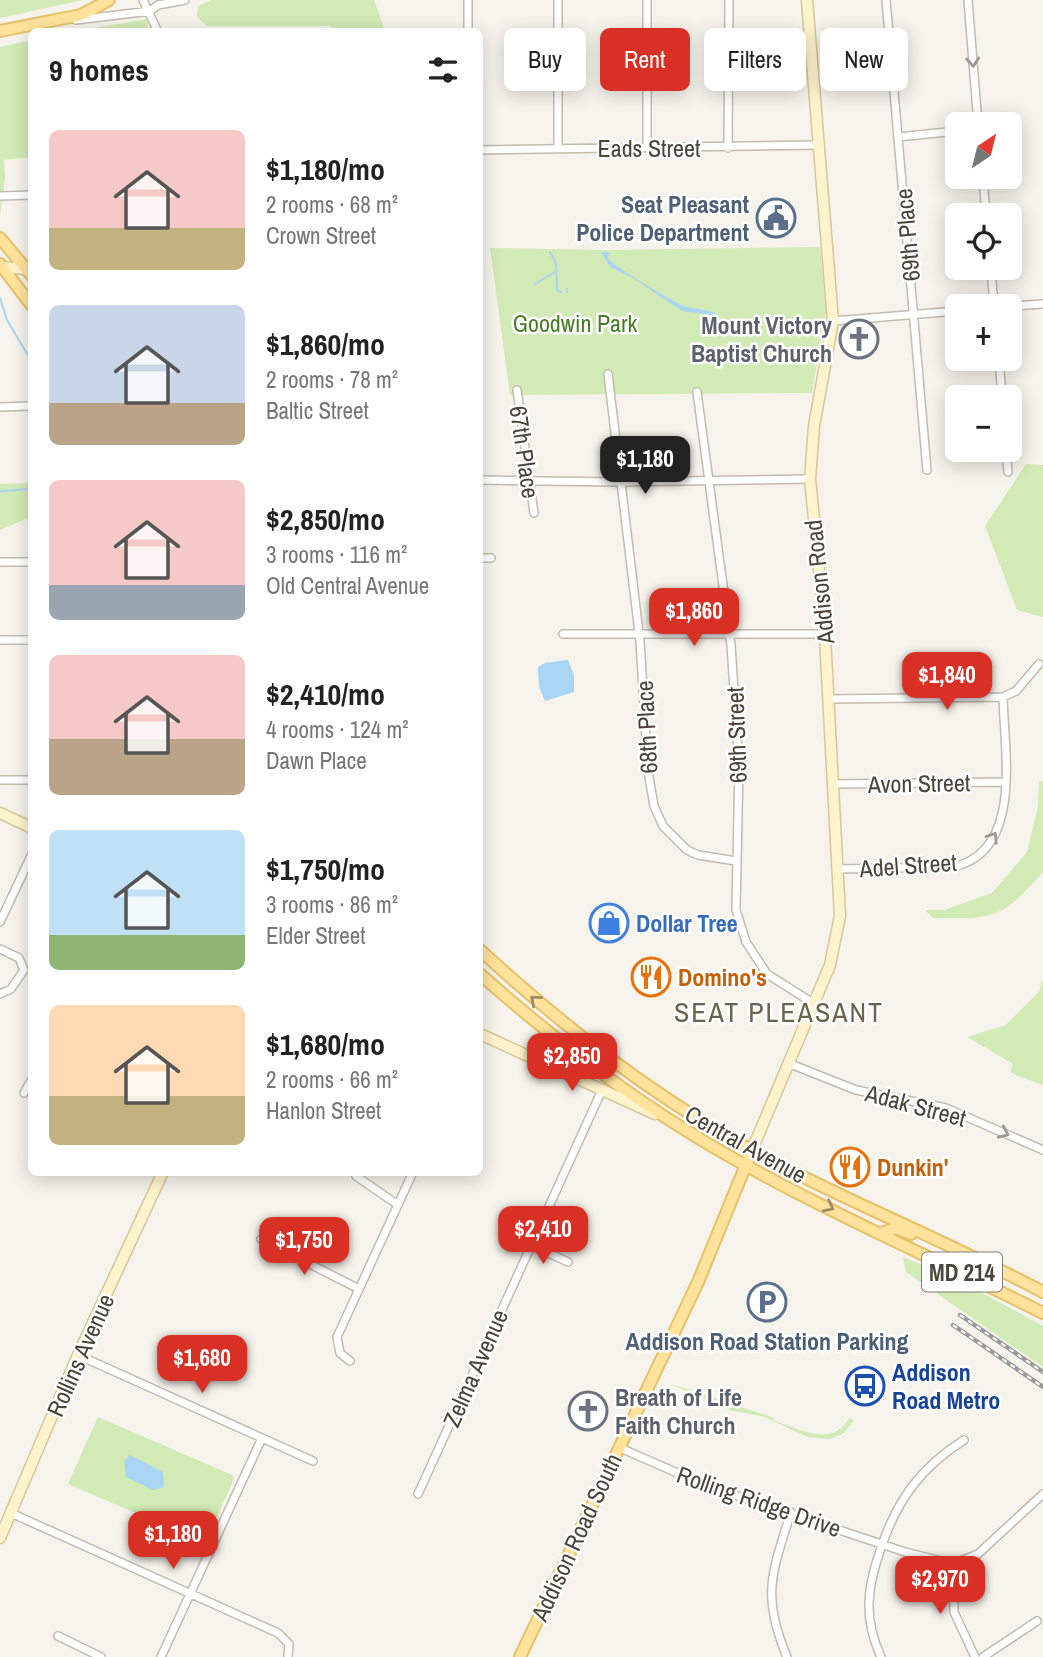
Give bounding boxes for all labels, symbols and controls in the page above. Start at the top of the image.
chip: Buy [504,28,586,91]
chip: Rent [600,28,690,91]
chip: Filters [704,28,806,91]
chip: New [820,28,908,91]
text: 9 homes [49,50,149,90]
icon: filters [424,51,462,89]
one-way arrow [965,57,980,68]
north arrow [945,112,1022,189]
map controls [945,112,1022,462]
street label: Eads Street [598,132,701,164]
text: $1,180/mo [266,149,385,189]
icon: home [105,158,189,242]
street label: 69th Place [887,187,927,283]
place label: Seat Pleasant Police Department [576,188,749,248]
text: 2 rooms · 68 m² [266,189,398,220]
public building icon: Seat Pleasant Police Department [755,197,797,239]
button: locate [945,203,1022,280]
text: Crown Street [266,220,376,251]
button: + [945,294,1022,371]
park label: Goodwin Park [513,307,638,339]
place label: Mount Victory Baptist Church [691,309,832,369]
church icon: Mount Victory Baptist Church [838,318,880,360]
text: $1,860/mo [266,324,385,364]
icon: home [105,333,189,417]
text: 2 rooms · 78 m² [266,364,398,395]
button: − [945,385,1022,462]
text: Baltic Street [266,395,369,426]
street label: 67th Place [503,404,547,500]
pin: $1,180 [588,436,702,496]
text: $1,180 [616,443,674,474]
text: $2,850/mo [266,499,385,539]
icon: home [105,508,189,592]
street label: Addison Road [797,518,842,647]
text: 3 rooms · 116 m² [266,539,407,570]
text: Old Central Avenue [266,570,429,601]
pin: $1,860 [637,588,751,648]
text: $1,860 [665,595,723,626]
pin: $1,840 [890,652,1004,712]
text: $1,840 [918,659,976,690]
text: $2,410/mo [266,674,385,714]
street label: 68th Place [628,680,664,774]
icon: home [105,683,189,767]
street label: 69th Street [718,686,754,784]
text: 4 rooms · 124 m² [266,714,409,745]
text: Dawn Place [266,745,367,776]
street label: Avon Street [866,766,971,800]
one-way arrow [985,832,998,845]
street label: Adel Street [857,846,958,884]
text: $1,750/mo [266,849,385,889]
icon: home [105,858,189,942]
text: 3 rooms · 86 m² [266,889,398,920]
shop icon: Dollar Tree [588,902,630,944]
place label: Dollar Tree [636,907,738,939]
text: Elder Street [266,920,366,951]
restaurant icon: Domino's [630,956,672,998]
place label: Domino's [678,961,767,993]
district label: SEAT PLEASANT [674,993,884,1031]
one-way arrow [530,996,543,1008]
text: $1,680/mo [266,1024,385,1064]
icon: home [105,1033,189,1117]
pin: $2,850 [515,1034,629,1093]
text: $2,850 [543,1040,601,1071]
text: 2 rooms · 66 m² [266,1064,398,1095]
street label: Adak Street [861,1076,970,1134]
text: Hanlon Street [266,1095,381,1126]
street label: Central Avenue [680,1097,812,1191]
one-way arrow [997,1125,1009,1139]
restaurant icon: Dunkin' [829,1146,871,1188]
place label: Dunkin' [877,1151,948,1183]
one-way arrow [822,1198,834,1212]
pin: $2,410 [486,1206,600,1266]
text: $2,410 [514,1213,572,1244]
pin: $1,750 [247,1218,361,1277]
text: $1,750 [275,1224,333,1255]
road number: MD 214 [922,1252,1002,1292]
parking icon: Addison Road Station Parking [746,1281,788,1323]
street label: Rollins Avenue [39,1289,121,1421]
street label: Zelma Avenue [435,1304,515,1432]
place label: Addison Road Station Parking [625,1325,909,1357]
pin: $1,680 [145,1336,259,1395]
text: $1,680 [173,1342,231,1373]
place label: Addison Road Metro [892,1356,1000,1416]
bus stop icon: Addison Road Metro [844,1365,886,1407]
place label: Breath of Life Faith Church [615,1381,742,1441]
church icon: Breath of Life Faith Church [567,1390,609,1432]
street label: Addison Road South [523,1448,629,1627]
street label: Rolling Ridge Drive [673,1458,845,1544]
pin: $1,180 [116,1512,230,1571]
text: $1,180 [144,1518,202,1549]
pin: $2,970 [883,1556,997,1616]
text: $2,970 [911,1563,969,1594]

